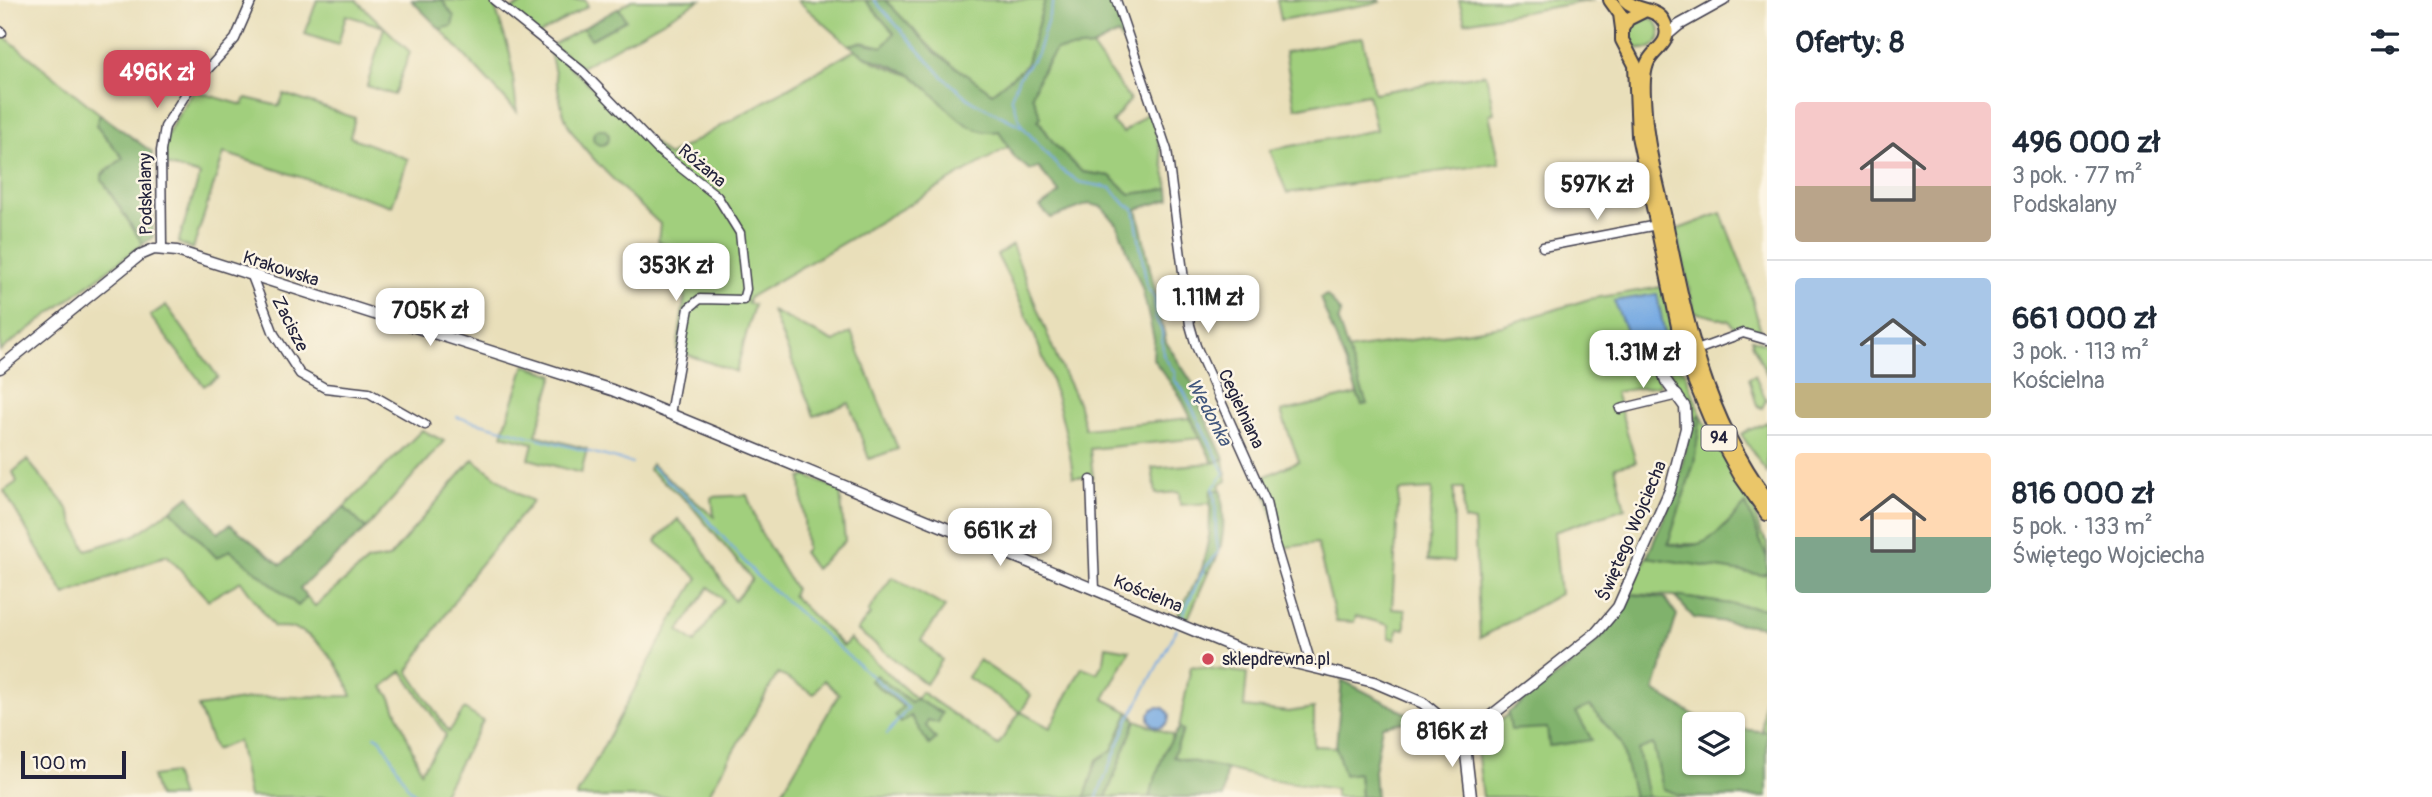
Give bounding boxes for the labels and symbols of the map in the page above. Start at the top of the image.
pin: 496K zł [92,50,222,110]
street label: Różana [673,139,731,193]
street label: Podskalany [134,153,158,235]
pin: 597K zł [1532,162,1662,222]
pin: 353K zł [611,244,741,303]
street label: Krakowska [240,246,322,292]
pin: 1.11M zł [1136,276,1280,335]
pin: 705K zł [365,288,495,348]
street label: Zacisze [266,292,314,356]
pin: 1.31M zł [1571,330,1715,390]
street label: Cegielniana [1213,366,1269,452]
water label: Wędonka [1181,374,1237,451]
road number: 94 [1702,426,1736,450]
street label: Świętego Wojciecha [1592,457,1672,605]
pin: 661K zł [935,508,1065,568]
street label: Kościelna [1110,570,1186,618]
place label: sklepdrewna.pl [1222,648,1330,671]
marker: sklepdrewna.pl [1200,651,1216,667]
pin: 816K zł [1387,710,1517,769]
scale bar [21,748,126,780]

